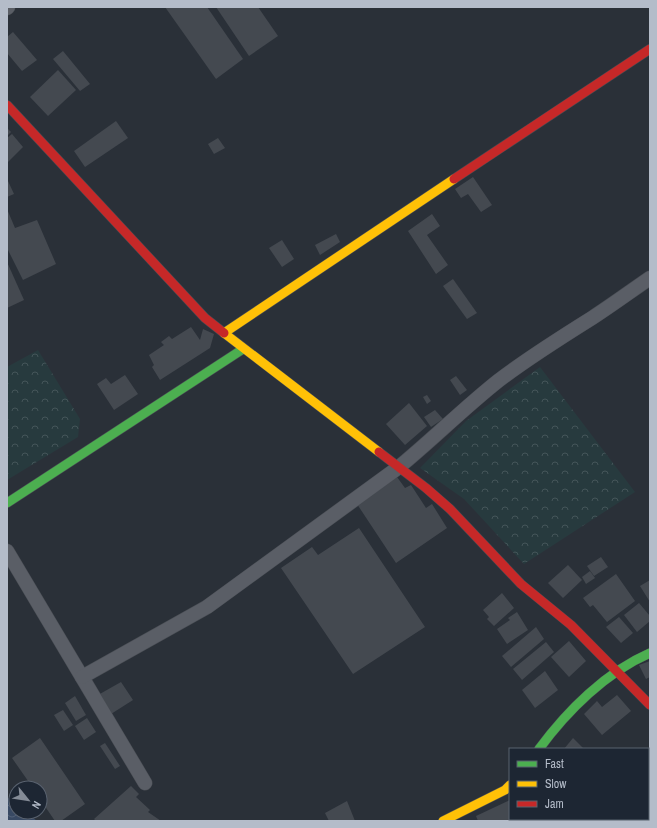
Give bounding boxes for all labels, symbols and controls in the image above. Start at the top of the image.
legend [509,748,649,820]
text: Fast [545,756,564,772]
text: Slow [545,776,567,792]
north arrow [8,780,48,820]
text: Jam [545,796,564,812]
text: N [29,799,44,811]

